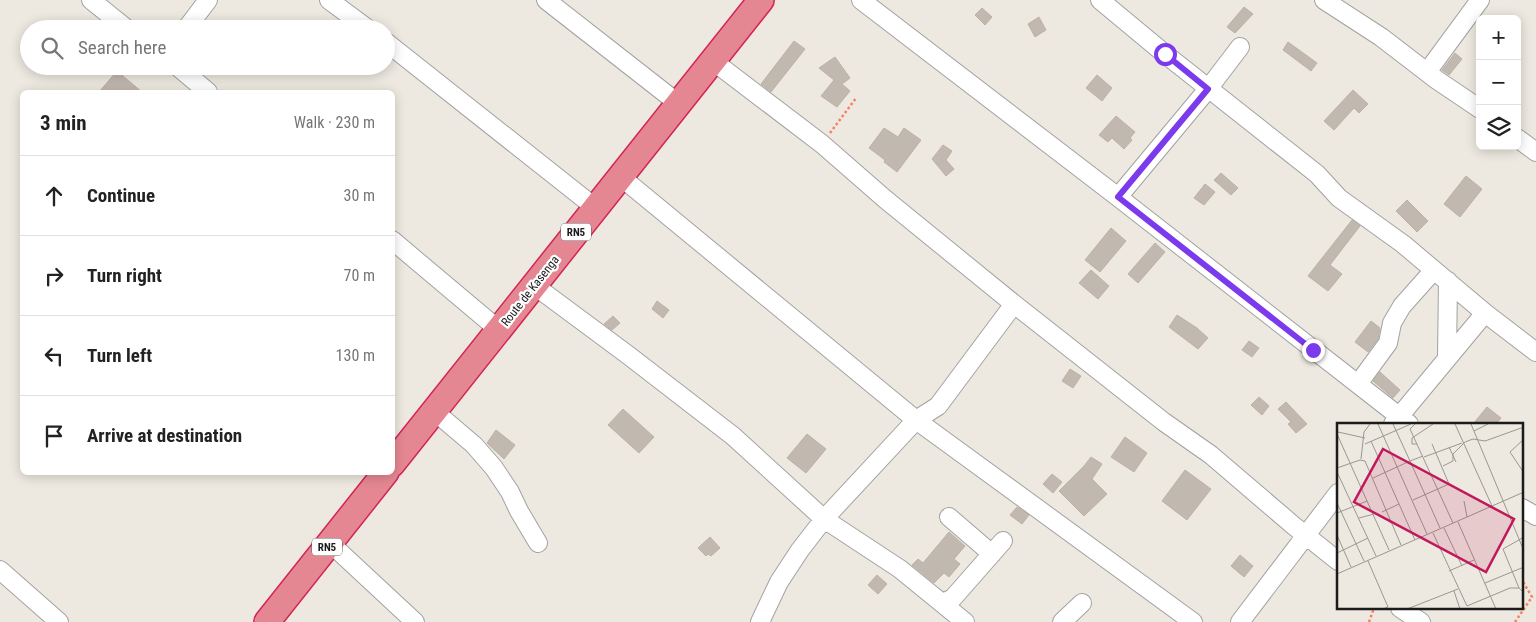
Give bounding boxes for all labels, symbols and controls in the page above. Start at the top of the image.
map controls [1476,15,1521,150]
button: + [1476,15,1521,60]
search box [20,20,395,75]
icon: search [38,34,66,62]
text: Search here [78,36,166,59]
route start [1154,43,1177,66]
button: − [1476,60,1521,105]
button: layers [1476,105,1521,150]
text: 3 min [40,111,87,135]
text: Walk · 230 m [294,113,375,132]
icon: ahead [40,182,68,210]
text: Continue [87,184,155,207]
text: 30 m [343,186,375,205]
road number: RN5 [561,223,591,240]
street label: Route de Kasenga [498,253,562,329]
icon: right [40,262,68,290]
text: Turn right [87,264,162,287]
text: 70 m [343,266,375,285]
route end [1302,339,1325,362]
icon: left [40,342,68,370]
text: Turn left [87,344,152,367]
text: 130 m [336,346,375,365]
icon: arrive [40,422,68,450]
inset map [1337,423,1524,610]
text: Arrive at destination [87,424,242,447]
road number: RN5 [312,538,342,556]

